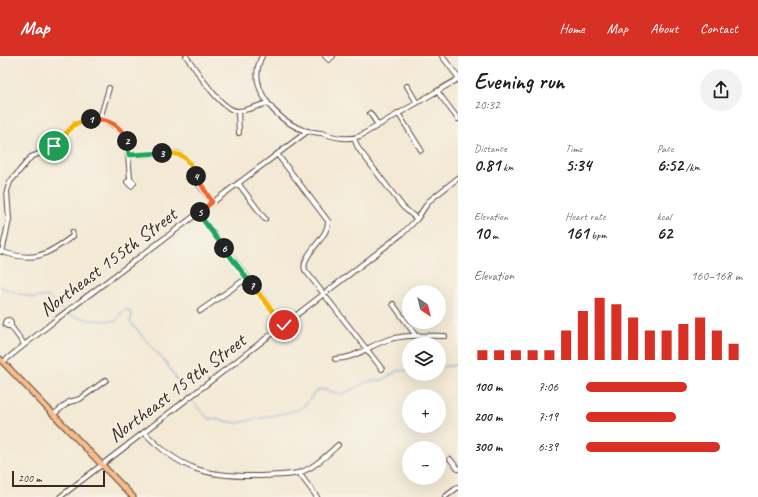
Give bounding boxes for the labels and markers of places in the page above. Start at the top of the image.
pin: 1 [81,109,101,129]
pin [37,129,71,163]
pin: 2 [117,131,137,151]
pin: 3 [152,143,172,163]
pin: 4 [186,166,206,186]
pin: 5 [190,202,210,222]
pin: 6 [214,238,234,258]
pin: 7 [242,275,262,295]
pin [267,308,301,342]

